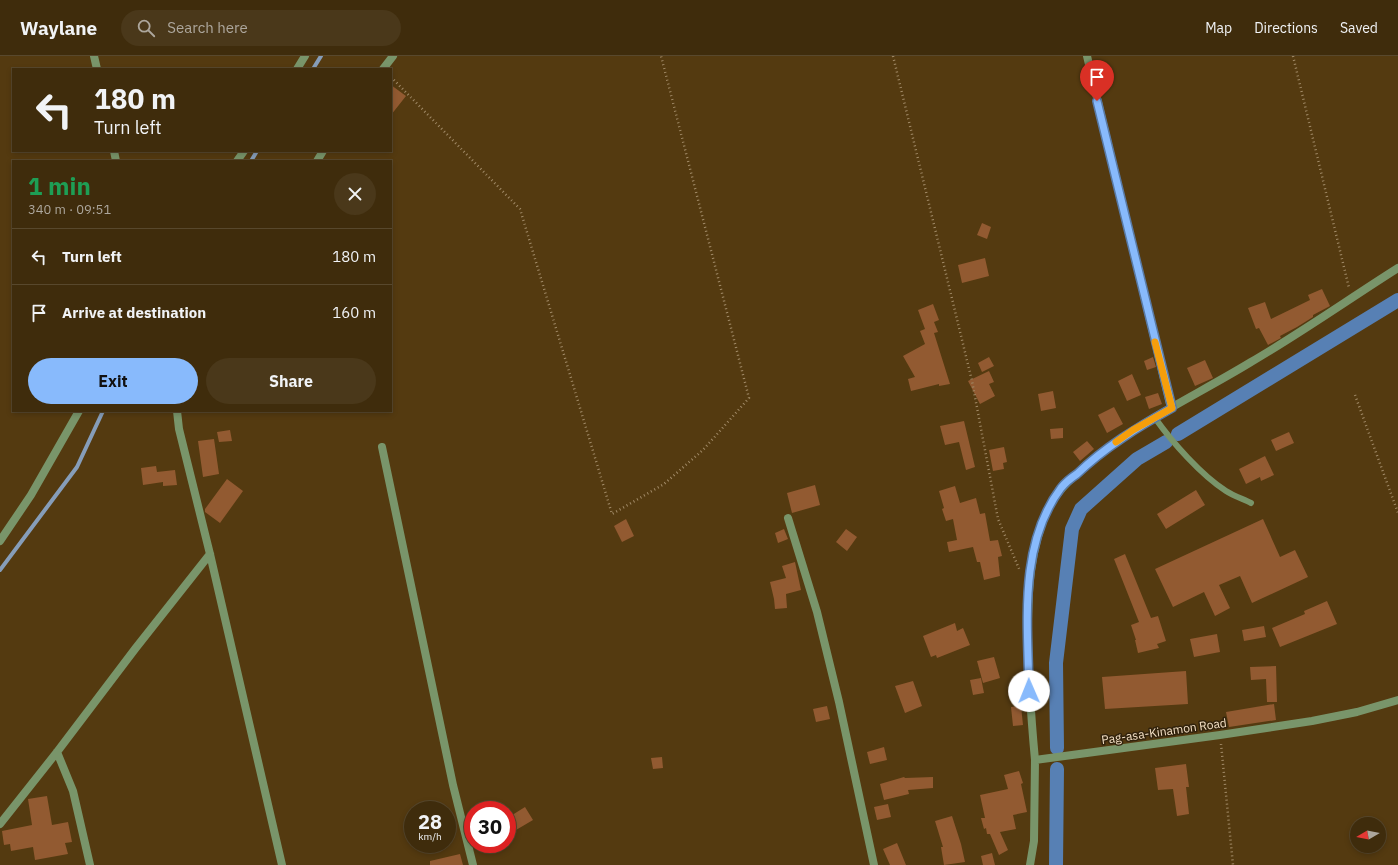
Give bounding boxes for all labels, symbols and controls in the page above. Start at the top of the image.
search box [121,10,401,46]
text: Waylane [20,16,97,40]
icon: search [135,17,157,39]
text: Search here [167,18,248,37]
text: Map [1205,19,1232,37]
text: Directions [1254,19,1318,37]
text: Saved [1340,19,1378,37]
pin [1080,60,1114,101]
icon: arrive [1086,66,1108,88]
text: 180 m [94,80,176,117]
icon: left [28,84,80,136]
text: Turn left [94,116,162,139]
text: 1 min [28,170,91,202]
button: close [334,173,376,215]
text: 340 m · 09:51 [28,201,111,218]
icon: left [28,246,50,268]
text: Turn left [62,247,122,266]
text: 180 m [332,247,376,266]
icon: arrive [28,302,50,324]
text: Arrive at destination [62,303,206,322]
text: 160 m [332,303,376,322]
button: Exit [28,358,198,404]
button: Share [206,358,376,404]
position arrow [1008,670,1050,712]
street label: Pag-asa-Kinamon Road [1100,715,1228,747]
speed limit sign: 30 [464,801,516,853]
text: 28 [418,808,442,835]
north arrow [1350,817,1386,853]
map controls [1350,817,1386,853]
text: km/h [418,830,442,843]

